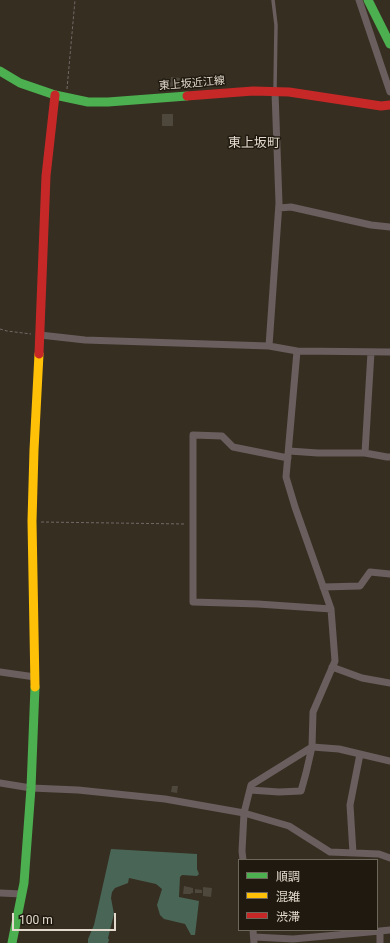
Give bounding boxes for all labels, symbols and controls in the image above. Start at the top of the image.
street label: 東上坂近江線 [159,75,225,93]
district label: 東上坂町 [228,136,280,152]
legend [238,859,378,931]
text: 順調 [276,870,300,884]
text: 混雑 [276,890,300,904]
scale bar [14,905,118,931]
text: 渋滞 [276,910,300,924]
text: 100 m [19,913,53,927]

